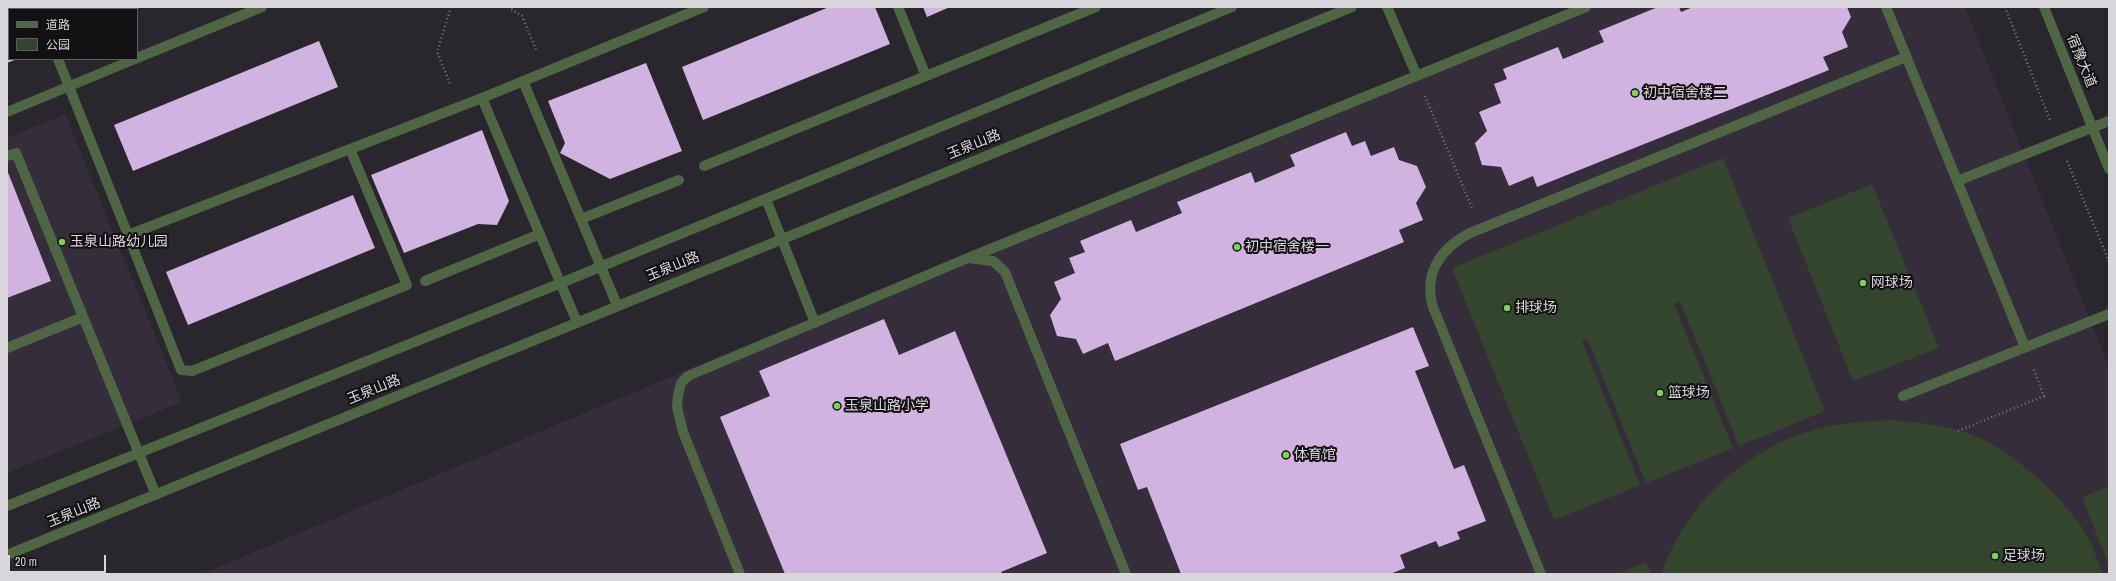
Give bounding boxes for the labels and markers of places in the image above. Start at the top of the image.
place label: 初中宿舍楼二 [1643,85,1727,101]
marker: 初中宿舍楼二 [1630,88,1640,98]
place label: 玉泉山路幼儿园 [70,234,168,250]
marker: 玉泉山路幼儿园 [57,237,67,247]
place label: 初中宿舍楼一 [1245,239,1329,255]
marker: 初中宿舍楼一 [1232,242,1242,252]
place label: 网球场 [1871,275,1913,291]
marker: 网球场 [1858,278,1868,288]
place label: 排球场 [1515,300,1557,316]
marker: 排球场 [1502,303,1512,313]
place label: 篮球场 [1668,385,1710,401]
marker: 篮球场 [1655,388,1665,398]
place label: 玉泉山路小学 [845,398,929,414]
marker: 玉泉山路小学 [832,401,842,411]
place label: 体育馆 [1294,447,1336,463]
marker: 体育馆 [1281,450,1291,460]
place label: 足球场 [2003,548,2045,564]
marker: 足球场 [1990,551,2000,561]

